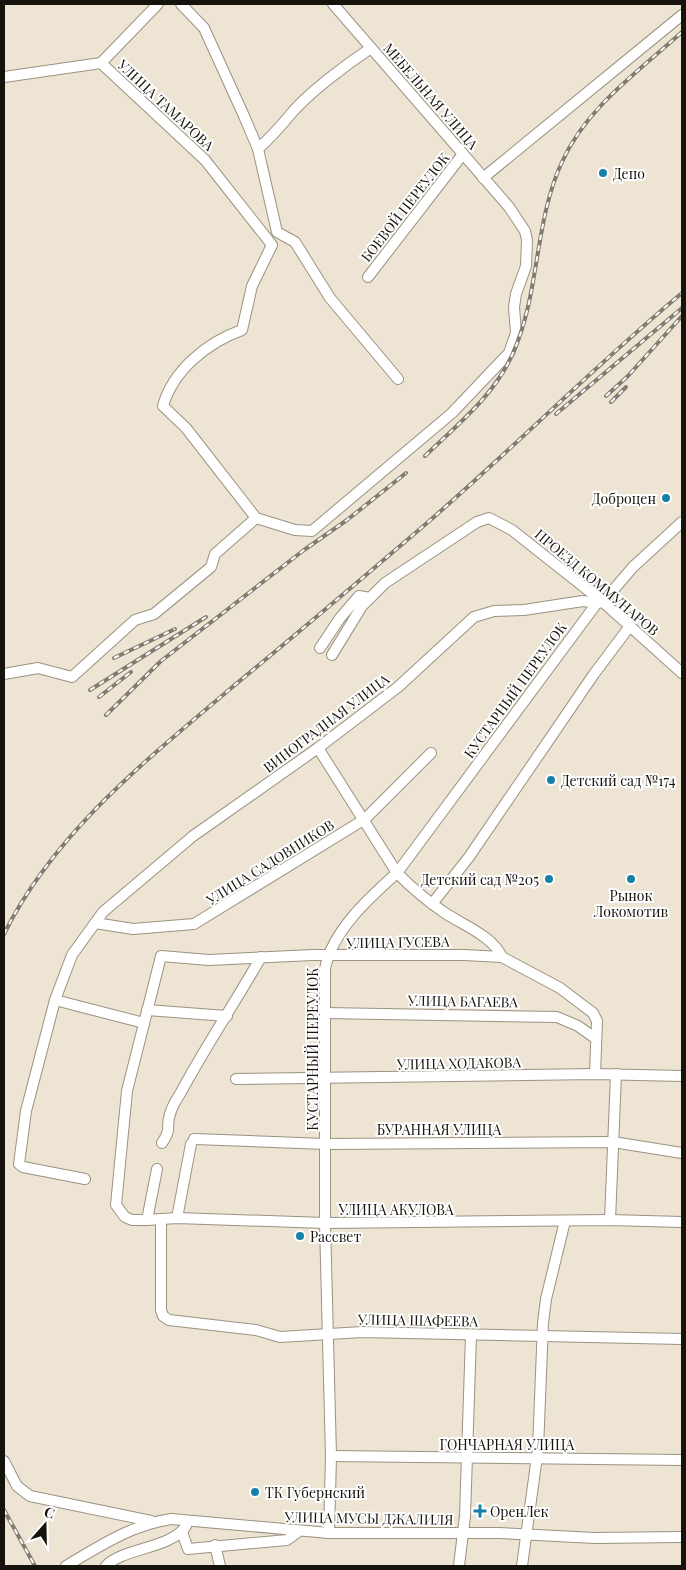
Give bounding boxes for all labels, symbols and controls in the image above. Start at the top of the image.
street label: МЕБЕЛЬНАЯ УЛИЦА [379,39,483,153]
street label: УЛИЦА ТАМАРОВА [113,55,218,155]
street label: БОЕВОЙ ПЕРЕУЛОК [356,148,454,266]
place label: Депо [613,164,645,183]
marker: Депо [597,167,609,179]
place label: Доброцен [592,489,656,508]
marker: Доброцен [660,492,672,504]
street label: ПРОЕЗД КОММУНАРОВ [531,524,663,640]
street label: КУСТАРНЫЙ ПЕРЕУЛОК [459,618,571,762]
street label: ВИНОГРАДНАЯ УЛИЦА [259,669,393,777]
place label: Детский сад №174 [561,771,676,790]
marker: Детский сад №174 [545,774,557,786]
street label: УЛИЦА САДОВНИКОВ [202,815,338,910]
place label: Детский сад №205 [421,870,539,889]
marker: Детский сад №205 [543,873,555,885]
marker: Рынок Локомотив [625,873,637,885]
place label: Рынок Локомотив [593,886,668,921]
street label: УЛИЦА ГУСЕВА [345,932,450,952]
street label: КУСТАРНЫЙ ПЕРЕУЛОК [303,967,322,1131]
street label: УЛИЦА БАГАЕВА [407,991,518,1011]
street label: УЛИЦА ХОДАКОВА [396,1052,522,1074]
street label: БУРАННАЯ УЛИЦА [377,1120,501,1139]
street label: УЛИЦА АКУЛОВА [337,1200,454,1219]
place label: Рассвет [310,1227,361,1246]
marker: Рассвет [294,1230,306,1242]
street label: УЛИЦА ШАФЕЕВА [357,1309,479,1331]
street label: ГОНЧАРНАЯ УЛИЦА [440,1435,575,1454]
place label: ТК Губернский [265,1483,365,1502]
marker: ТК Губернский [249,1486,261,1498]
north arrow [20,1500,70,1550]
text: С [42,1502,58,1523]
place label: ОренЛек [490,1502,549,1521]
marker: ОренЛек [474,1505,486,1517]
street label: УЛИЦА МУСЫ ДЖАЛИЛЯ [283,1507,454,1529]

